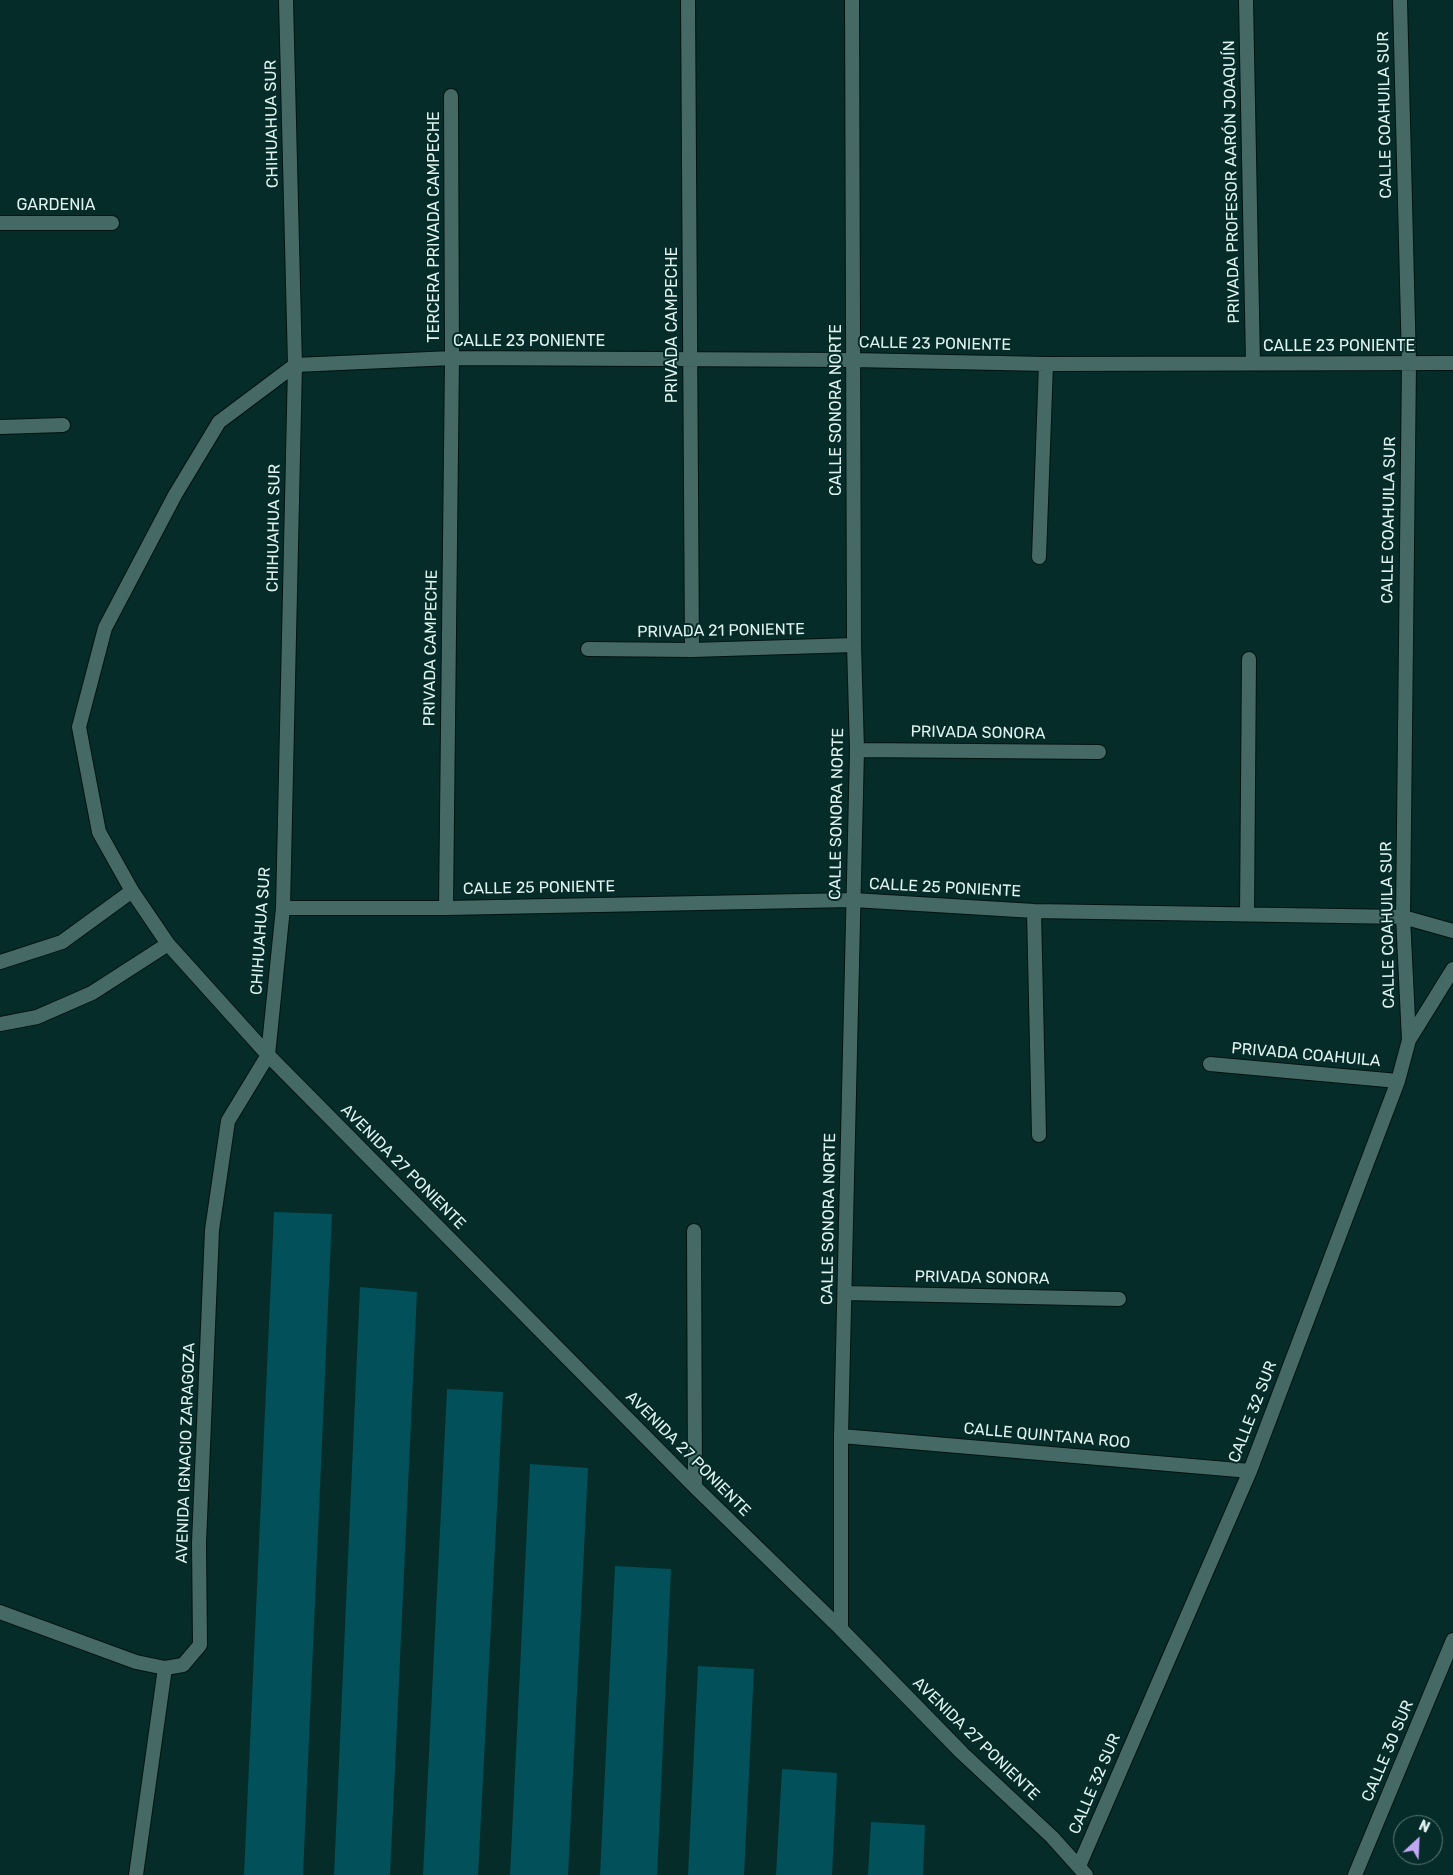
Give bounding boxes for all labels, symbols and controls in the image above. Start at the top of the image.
street label: CALLE COAHUILA SUR [1374,31,1396,199]
street label: PRIVADA PROFESOR AARÓN JOAQUÍN [1220,40,1244,324]
street label: CHIHUAHUA SUR [261,60,283,188]
street label: TERCERA PRIVADA CAMPECHE [424,111,444,343]
street label: GARDENIA [17,195,95,215]
street label: PRIVADA CAMPECHE [662,247,682,403]
street label: CALLE SONORA NORTE [826,324,846,496]
street label: CALLE 23 PONIENTE [453,331,605,351]
street label: CALLE 23 PONIENTE [859,333,1011,355]
street label: CALLE 23 PONIENTE [1263,336,1415,356]
street label: CALLE COAHUILA SUR [1378,436,1400,604]
street label: CHIHUAHUA SUR [263,464,285,592]
street label: PRIVADA CAMPECHE [420,570,442,726]
street label: PRIVADA 21 PONIENTE [637,620,805,642]
street label: PRIVADA SONORA [910,722,1046,744]
street label: CALLE SONORA NORTE [826,728,848,900]
street label: CALLE COAHUILA SUR [1377,841,1399,1009]
street label: CHIHUAHUA SUR [247,866,275,996]
street label: CALLE 25 PONIENTE [869,874,1021,902]
street label: CALLE 25 PONIENTE [463,877,615,899]
street label: PRIVADA COAHUILA [1231,1039,1381,1071]
street label: AVENIDA 27 PONIENTE [336,1100,470,1234]
street label: CALLE SONORA NORTE [818,1133,840,1305]
street label: PRIVADA SONORA [914,1267,1050,1289]
street label: AVENIDA IGNACIO ZARAGOZA [173,1342,199,1564]
street label: CALLE 32 SUR [1225,1358,1281,1466]
street label: AVENIDA 27 PONIENTE [621,1387,755,1521]
street label: CALLE QUINTANA ROO [963,1419,1131,1453]
street label: AVENIDA 27 PONIENTE [909,1673,1043,1805]
street label: CALLE 30 SUR [1358,1697,1418,1805]
street label: CALLE 32 SUR [1065,1731,1125,1837]
north arrow [1393,1815,1443,1865]
text: N [1416,1817,1432,1837]

